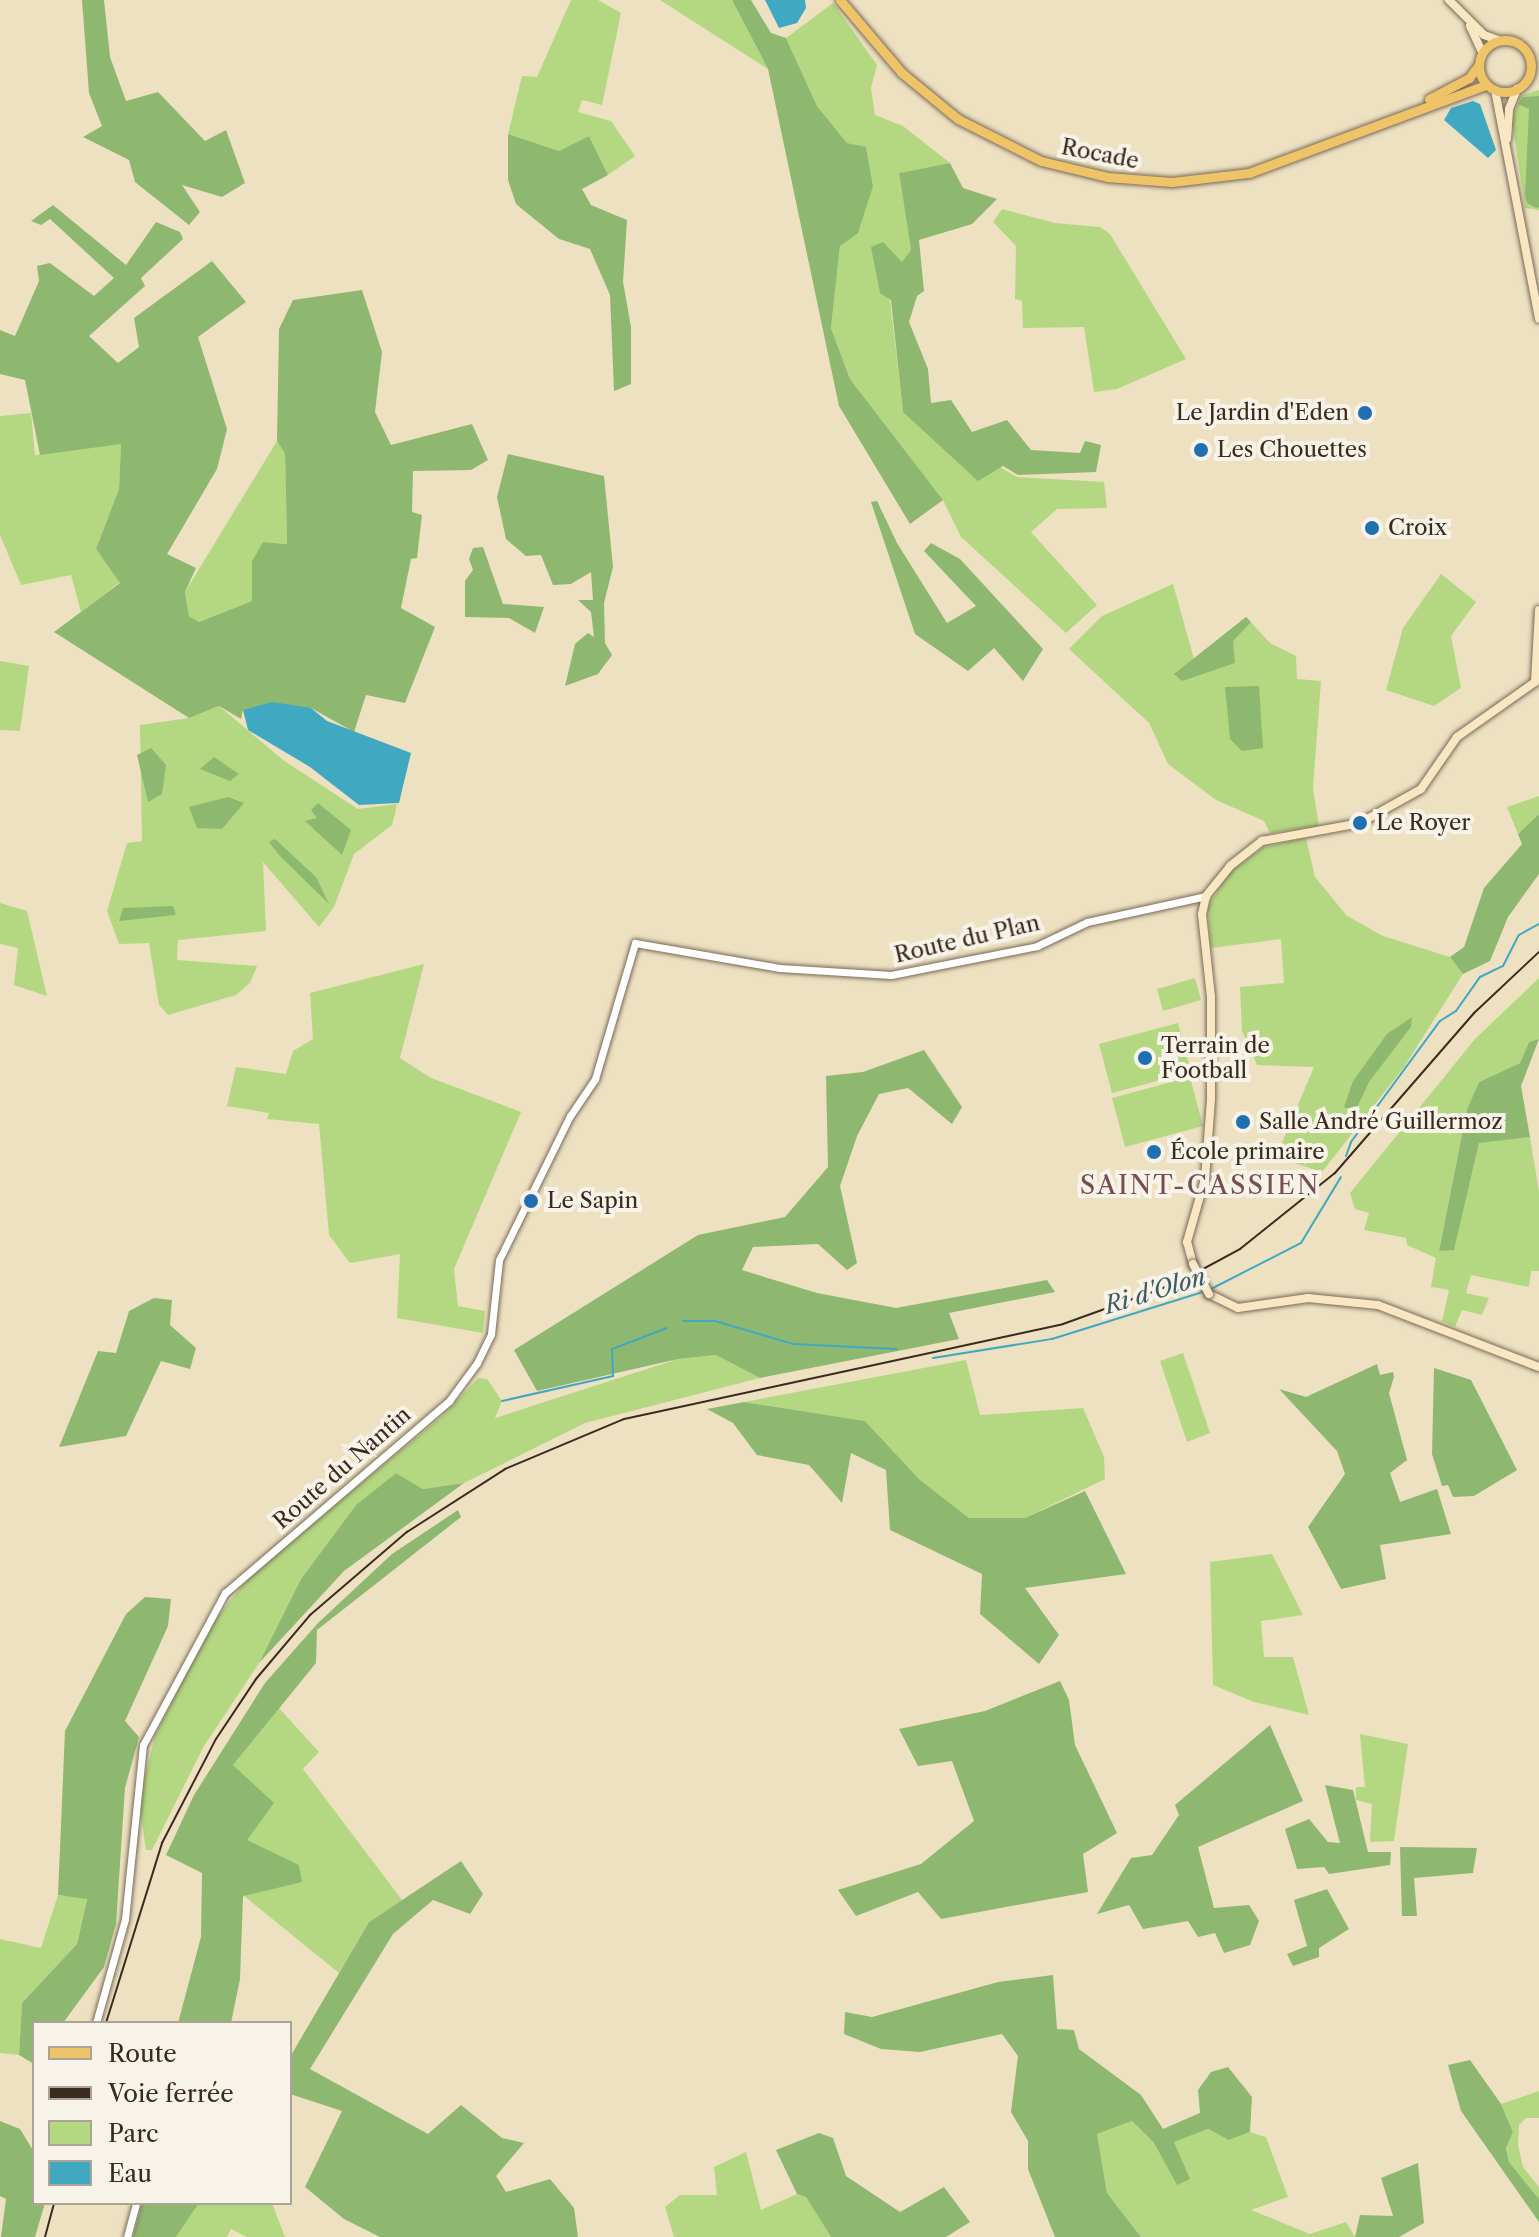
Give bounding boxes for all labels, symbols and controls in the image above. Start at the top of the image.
street label: Rocade [1059,134,1141,174]
place label: Le Jardin d'Eden [1176,400,1349,426]
marker: Le Jardin d'Eden [1356,404,1374,422]
place label: Les Chouettes [1217,437,1367,463]
marker: Les Chouettes [1192,441,1210,459]
place label: Croix [1388,515,1447,541]
marker: Croix [1363,519,1381,537]
place label: Le Royer [1376,810,1471,836]
marker: Le Royer [1351,814,1369,832]
street label: Route du Plan [892,909,1042,969]
place label: Terrain de Football [1161,1032,1270,1084]
marker: Terrain de Football [1136,1049,1154,1067]
place label: Salle André Guillermoz [1259,1109,1503,1135]
marker: Salle André Guillermoz [1234,1113,1252,1131]
place label: École primaire [1170,1139,1325,1165]
marker: École primaire [1145,1143,1163,1161]
district label: SAINT-CASSIEN [1080,1170,1320,1202]
place label: Le Sapin [547,1188,638,1214]
marker: Le Sapin [522,1192,540,1210]
water label: Ri d'Olon [1101,1262,1209,1320]
street label: Route du Nantin [268,1401,416,1535]
legend [32,2021,292,2205]
text: Route [108,2039,177,2068]
text: Voie ferrée [108,2079,234,2108]
text: Parc [108,2119,159,2148]
text: Eau [108,2159,152,2188]

